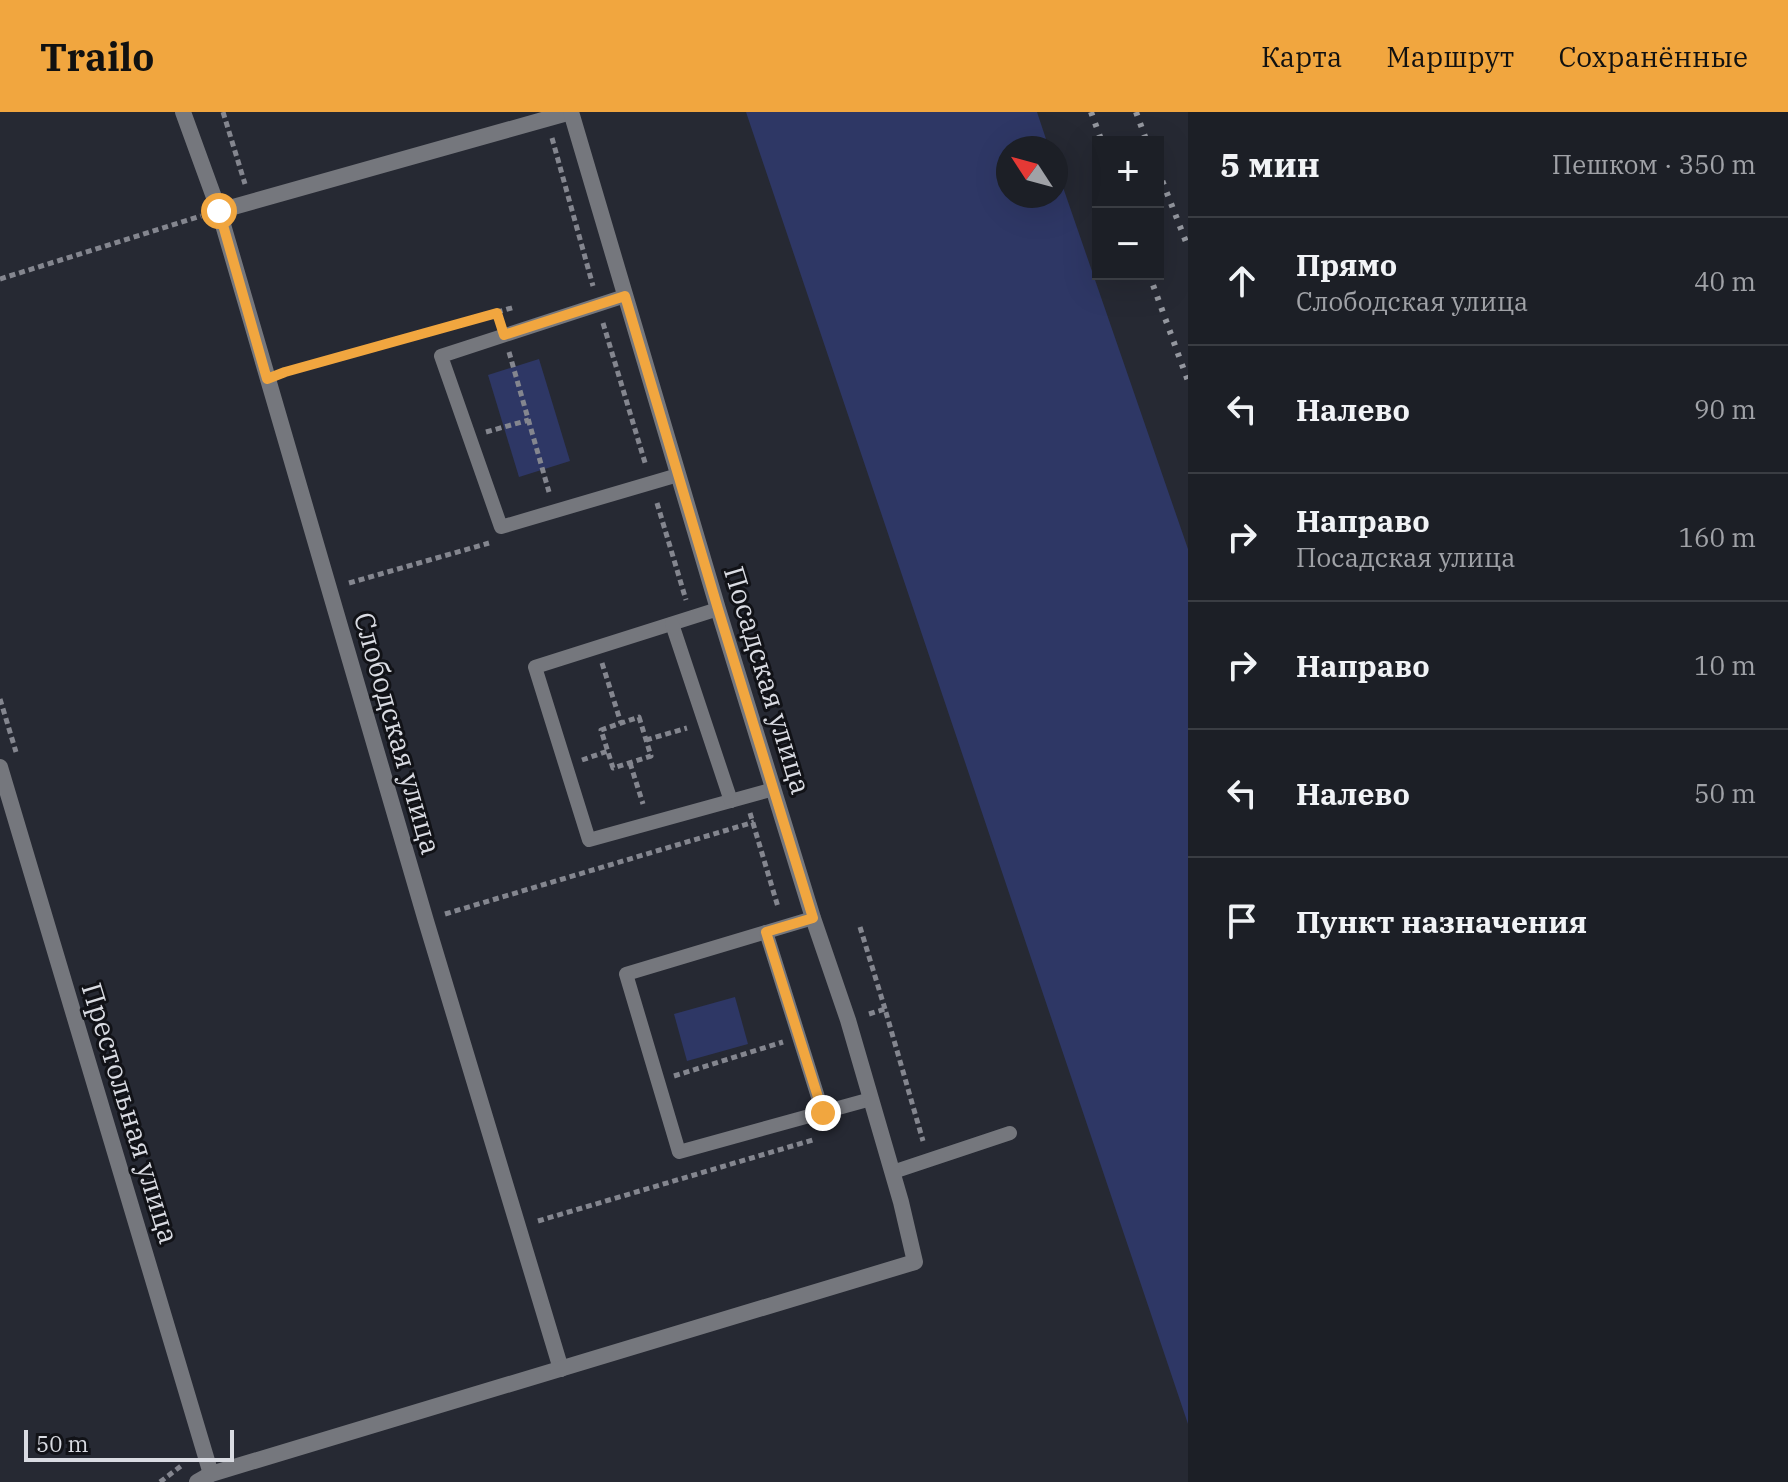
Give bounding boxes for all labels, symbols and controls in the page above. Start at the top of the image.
text: Trailo [40,32,154,81]
text: Карта [1261,38,1342,75]
text: Маршрут [1386,38,1514,75]
text: Сохранённые [1558,38,1748,75]
north arrow [996,136,1068,208]
map controls [1092,136,1164,280]
button: + [1092,136,1164,208]
text: 5 мин [1220,142,1320,186]
text: Пешком · 350 m [1552,147,1756,181]
route start [201,193,237,229]
button: − [1092,208,1164,280]
text: Прямо [1296,245,1397,284]
icon: ahead [1220,259,1264,303]
text: 40 m [1694,264,1756,298]
text: Слободская улица [1296,284,1528,318]
icon: left [1220,387,1264,431]
text: Налево [1296,390,1410,429]
text: 90 m [1694,392,1756,426]
text: Направо [1296,501,1430,540]
icon: right [1220,515,1264,559]
text: 160 m [1678,520,1756,554]
text: Посадская улица [1296,540,1515,574]
street label: Посадская улица [716,562,820,798]
street label: Слободская улица [346,608,450,858]
icon: right [1220,643,1264,687]
text: Направо [1296,646,1430,685]
text: 10 m [1694,648,1756,682]
icon: left [1220,771,1264,815]
text: Налево [1296,774,1410,813]
text: 50 m [1694,776,1756,810]
icon: arrive [1220,899,1264,943]
text: Пункт назначения [1296,902,1587,941]
street label: Престольная улица [74,978,188,1248]
route end [805,1095,841,1131]
scale bar [24,1426,234,1462]
text: 50 m [36,1429,88,1458]

